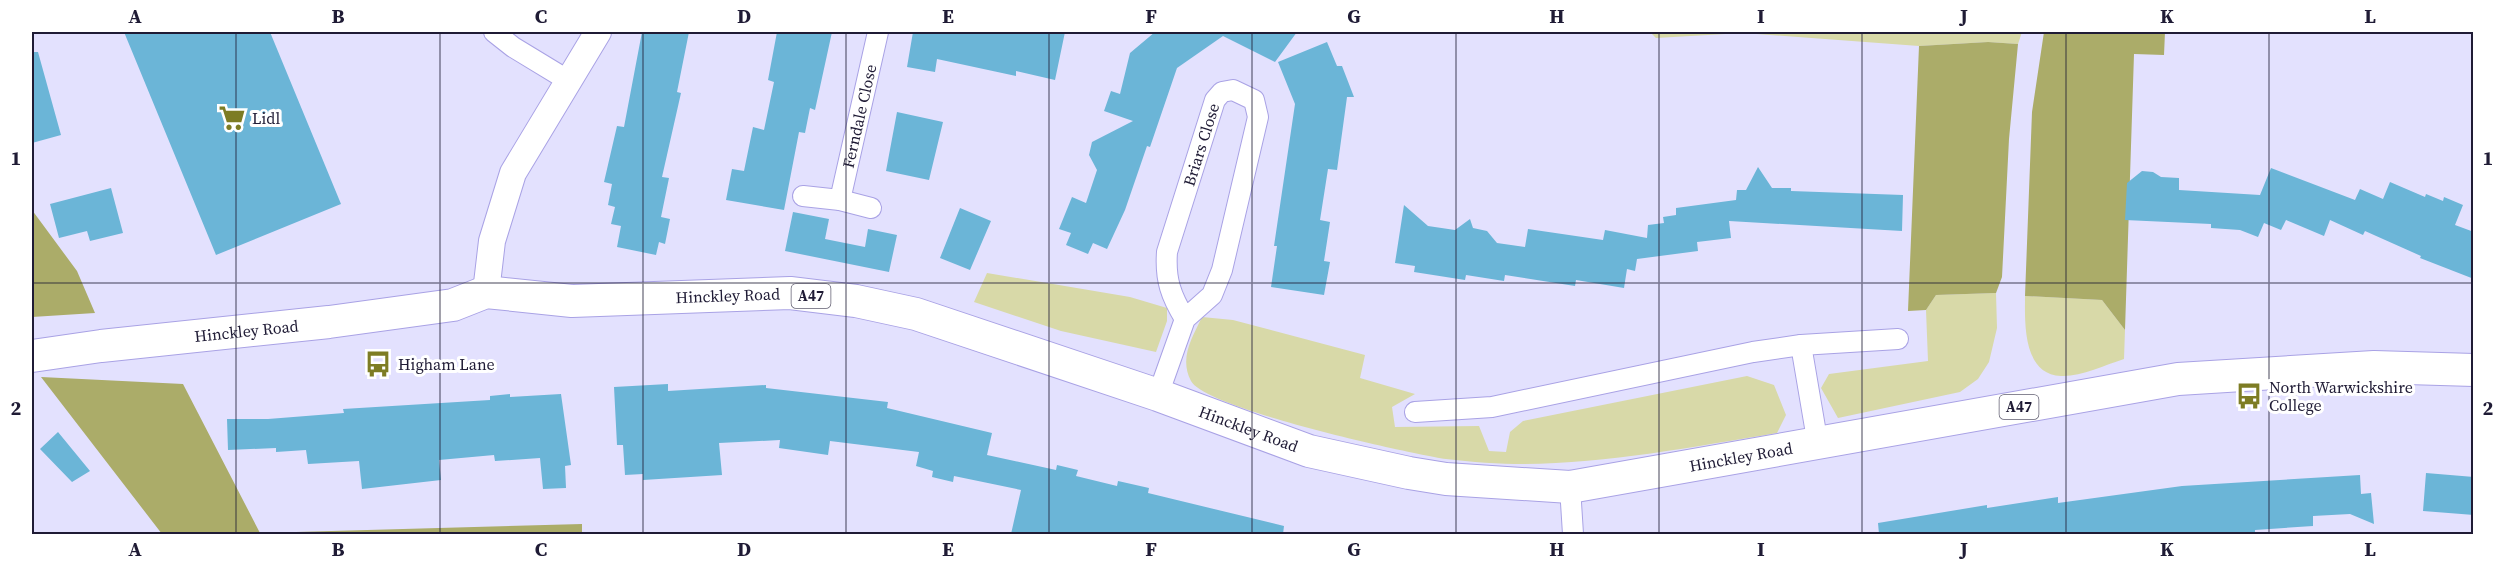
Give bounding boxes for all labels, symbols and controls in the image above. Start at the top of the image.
text: A [128,2,142,30]
text: B [331,2,345,30]
text: C [535,2,547,30]
text: D [737,2,751,30]
text: E [942,2,954,30]
text: F [1145,2,1157,30]
text: G [1347,2,1361,30]
text: H [1549,2,1565,30]
text: I [1757,2,1765,30]
text: J [1958,2,1968,30]
text: K [2160,2,2174,30]
text: L [2364,2,2376,30]
street label: Ferndale Close [837,62,881,170]
street label: Briars Close [1177,100,1224,189]
supermarket icon: Lidl [217,103,247,133]
place label: Lidl [252,107,280,129]
text: 1 [11,144,21,172]
text: 1 [2483,144,2493,172]
street label: Hinckley Road [675,282,780,308]
road number: A47 [792,284,830,308]
street label: Hinckley Road [193,314,300,347]
bus stop icon: Higham Lane [363,349,393,379]
place label: Higham Lane [398,353,495,375]
place label: North Warwickshire College [2269,376,2413,416]
bus stop icon: North Warwickshire College [2234,381,2264,411]
text: 2 [11,394,22,422]
text: 2 [2483,394,2494,422]
road number: A47 [2000,395,2038,419]
street label: Hinckley Road [1196,400,1301,457]
street label: Hinckley Road [1687,437,1794,477]
text: A [128,535,142,563]
text: B [331,535,345,563]
text: C [535,535,547,563]
text: D [737,535,751,563]
text: E [942,535,954,563]
text: F [1145,535,1157,563]
text: G [1347,535,1361,563]
text: H [1549,535,1565,563]
text: I [1757,535,1765,563]
text: J [1958,535,1968,563]
text: K [2160,535,2174,563]
text: L [2364,535,2376,563]

